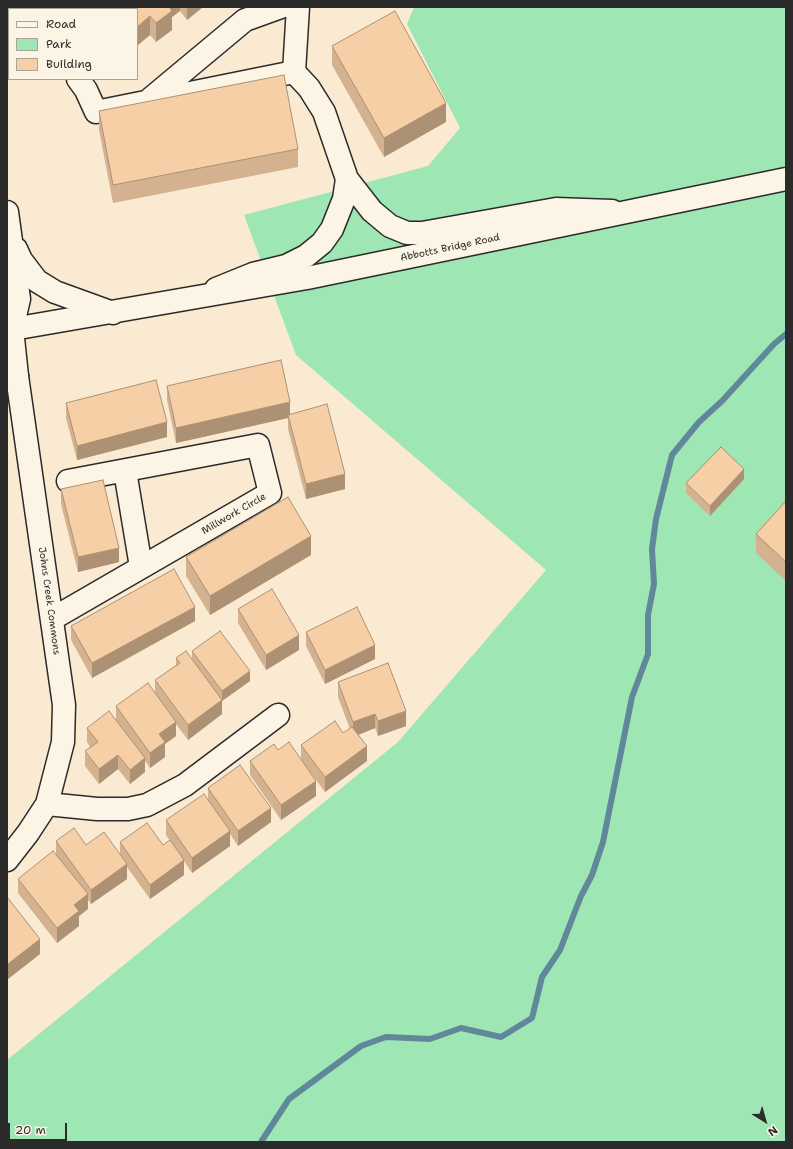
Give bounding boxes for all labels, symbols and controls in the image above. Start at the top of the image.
legend [8,8,138,80]
text: Road [46,16,76,32]
text: Park [46,36,72,52]
text: Building [46,56,92,72]
street label: Abbotts Bridge Road [399,232,501,264]
street label: Millwork Circle [200,491,268,537]
street label: Johns Creek Commons [35,546,63,656]
north arrow [745,1101,785,1141]
scale bar [10,1115,69,1141]
text: 20 m [15,1122,46,1138]
text: N [765,1122,781,1140]

